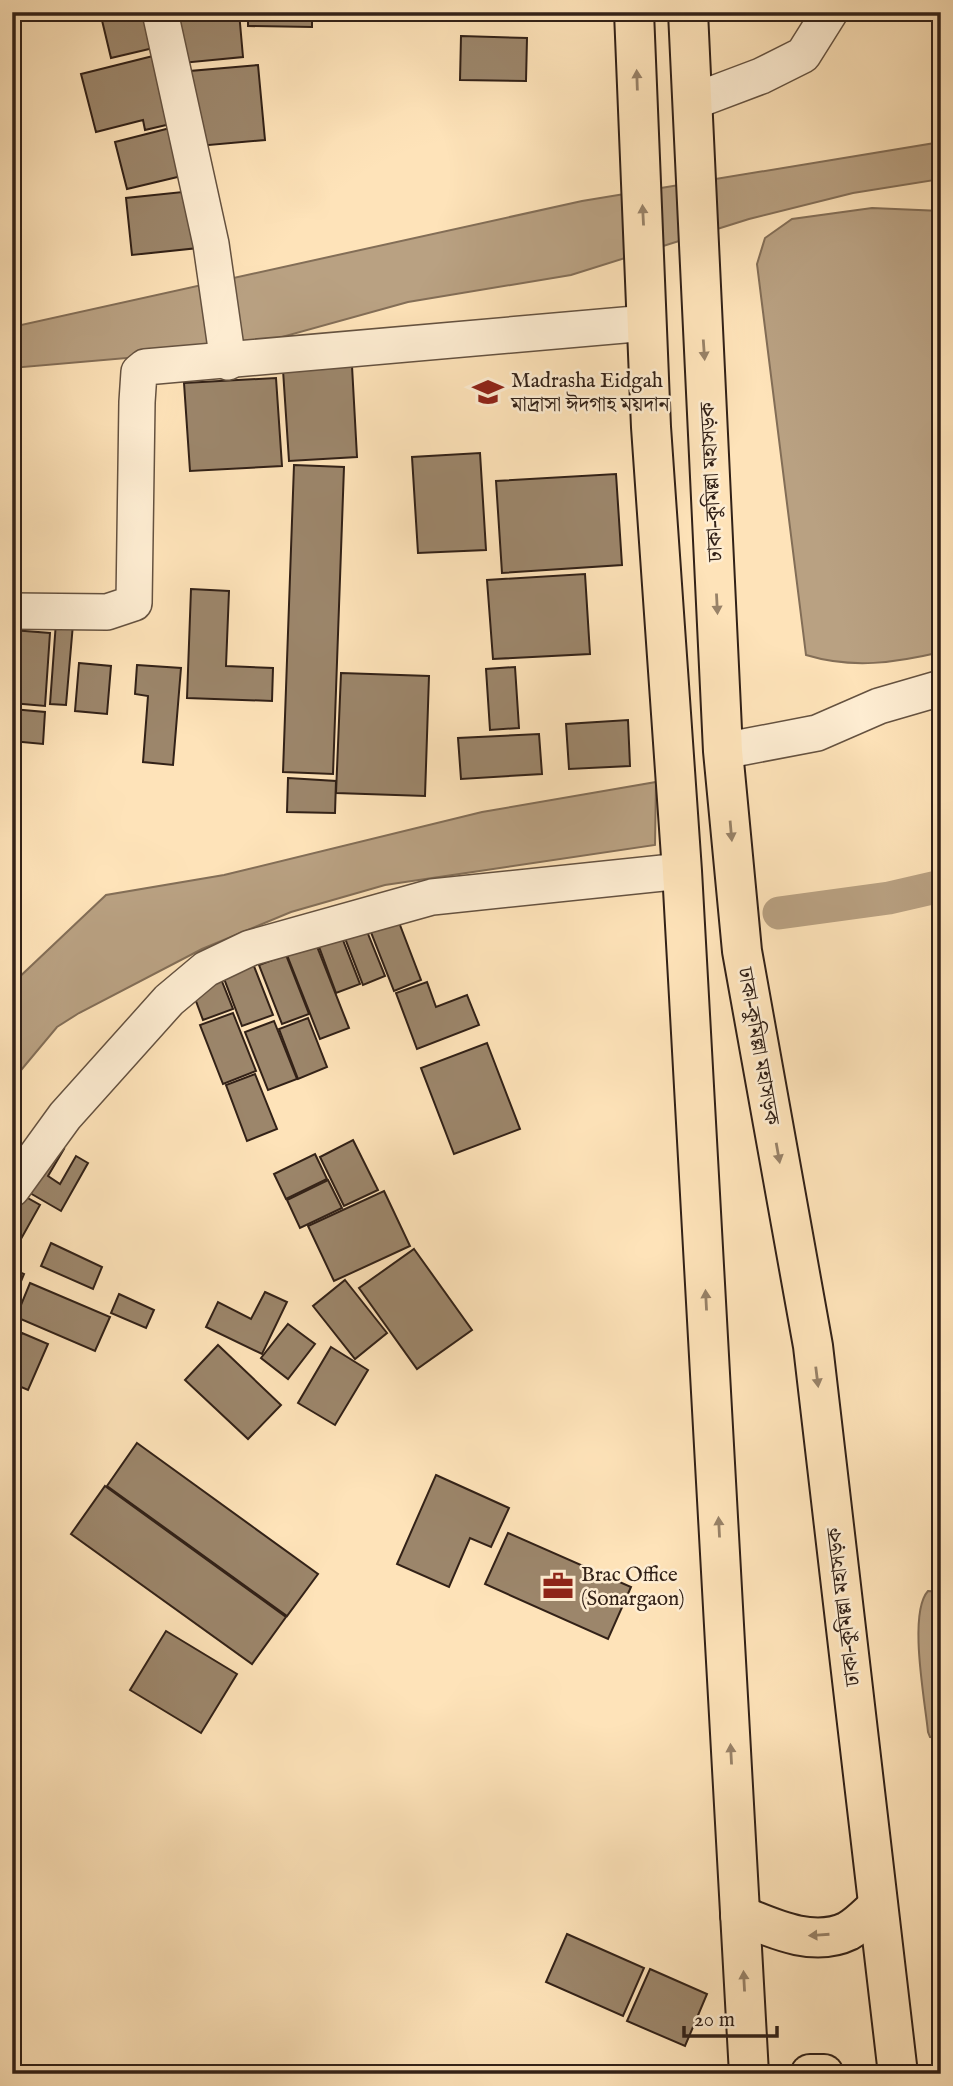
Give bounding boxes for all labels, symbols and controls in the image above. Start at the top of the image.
one-way arrow [631,69,642,91]
one-way arrow [637,204,648,226]
one-way arrow [698,339,709,361]
place label: Madrasha Eidgah মাদ্রাসা ঈদগাহ ময়দান [510,368,670,419]
school or university icon: Madrasha Eidgah মাদ্রাসা ঈদগাহ ময়দান [471,375,505,409]
street label: ঢাকা–কুমিল্লা মহাসড়ক [695,400,730,563]
one-way arrow [711,594,722,616]
one-way arrow [726,821,737,843]
street label: ঢাকা–কুমিল্লা মহাসড়ক [730,964,785,1128]
one-way arrow [773,1142,784,1164]
one-way arrow [700,1288,711,1310]
one-way arrow [811,1367,822,1389]
one-way arrow [713,1516,724,1538]
street label: ঢাকা–কুমিল্লা মহাসড়ক [821,1525,868,1689]
place label: Brac Office (Sonargaon) [581,1562,685,1613]
office icon: Brac Office (Sonargaon) [541,1569,575,1603]
one-way arrow [725,1743,736,1765]
one-way arrow [808,1930,830,1941]
one-way arrow [738,1970,749,1992]
scale bar [684,1995,776,2039]
text: 20 m [694,2007,735,2034]

